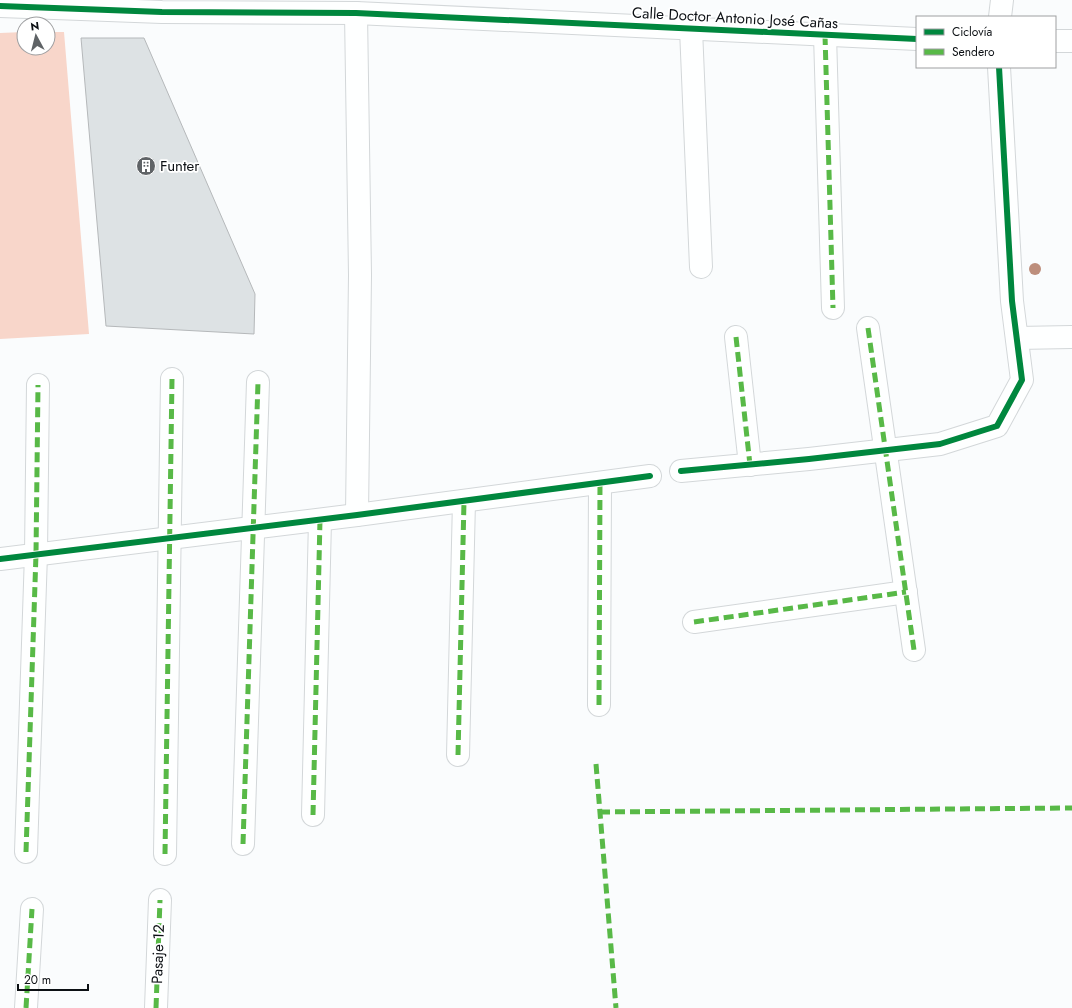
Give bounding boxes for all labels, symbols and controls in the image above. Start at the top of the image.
street label: Calle Doctor Antonio José Cañas [631,2,839,34]
north arrow [16,16,56,56]
legend [916,16,1056,68]
text: N [29,18,40,35]
text: Ciclovía [952,23,993,41]
text: Sendero [952,43,995,61]
building icon: Funter [135,155,157,177]
place label: Funter [160,155,200,177]
street label: Pasaje 12 [146,924,170,984]
scale bar [18,966,88,992]
text: 20 m [24,971,51,989]

